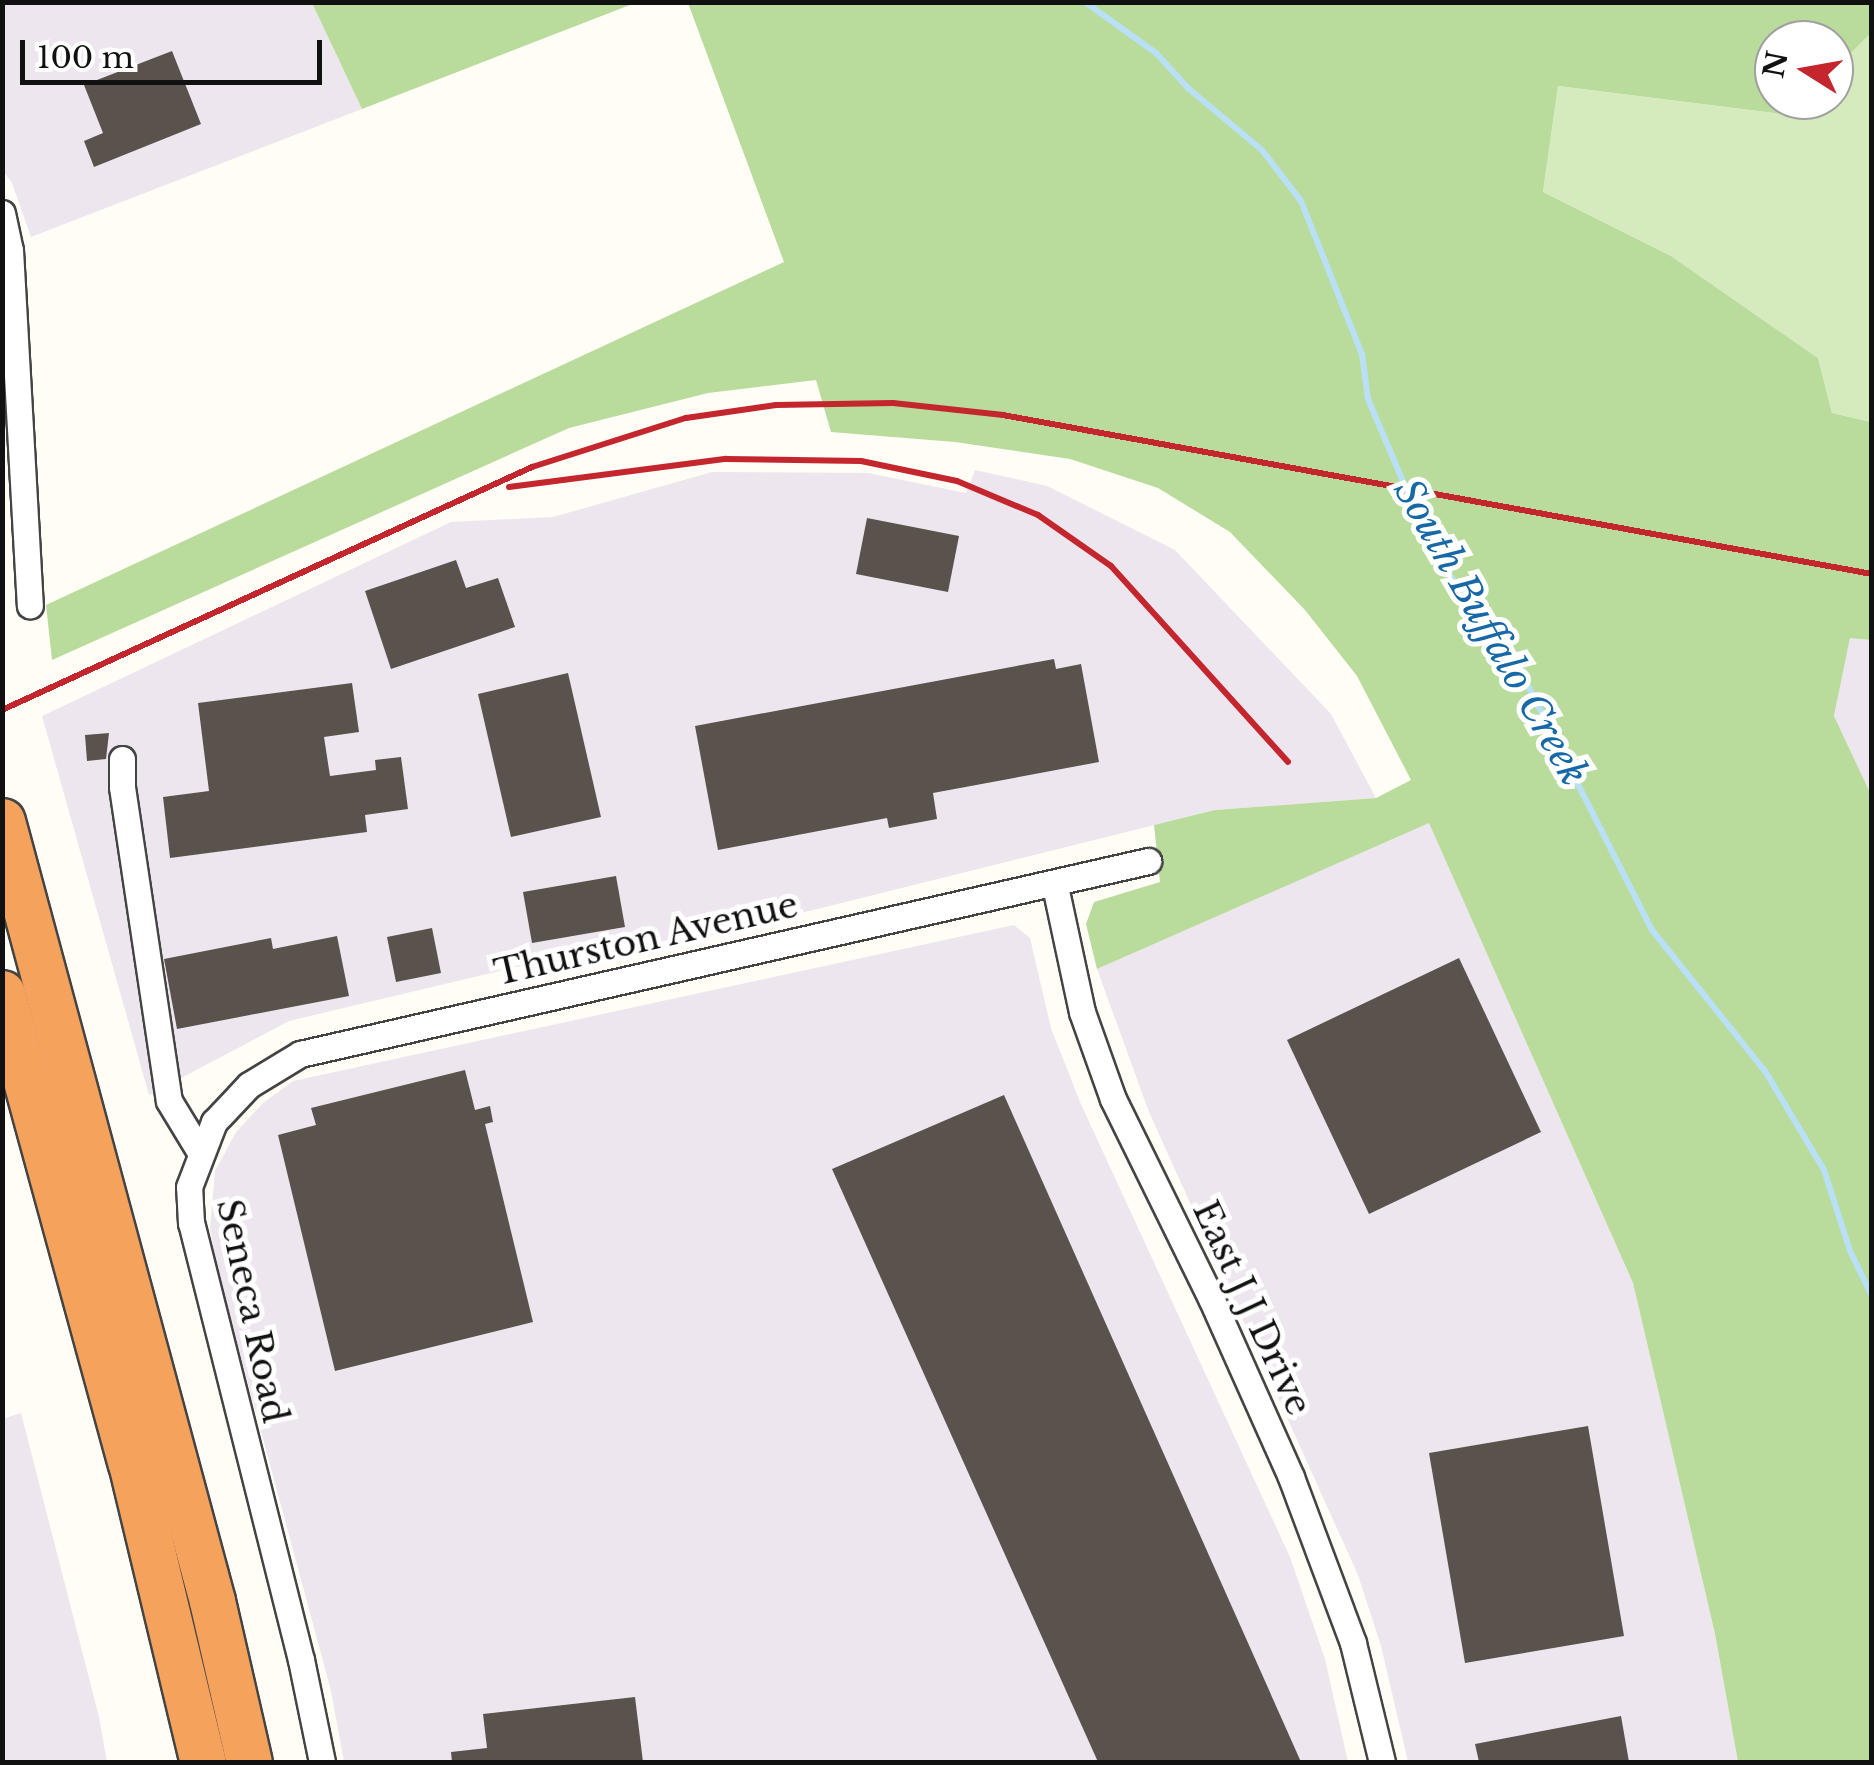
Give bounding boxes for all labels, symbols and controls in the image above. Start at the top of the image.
scale bar [25,20,328,82]
north arrow [1754,20,1854,120]
text: 100 m [37,39,134,76]
text: N [1756,48,1796,81]
water label: South Buffalo Creek [1384,470,1598,794]
street label: Thurston Avenue [489,883,803,995]
street label: East J J Drive [1184,1194,1320,1422]
street label: Seneca Road [208,1195,296,1427]

